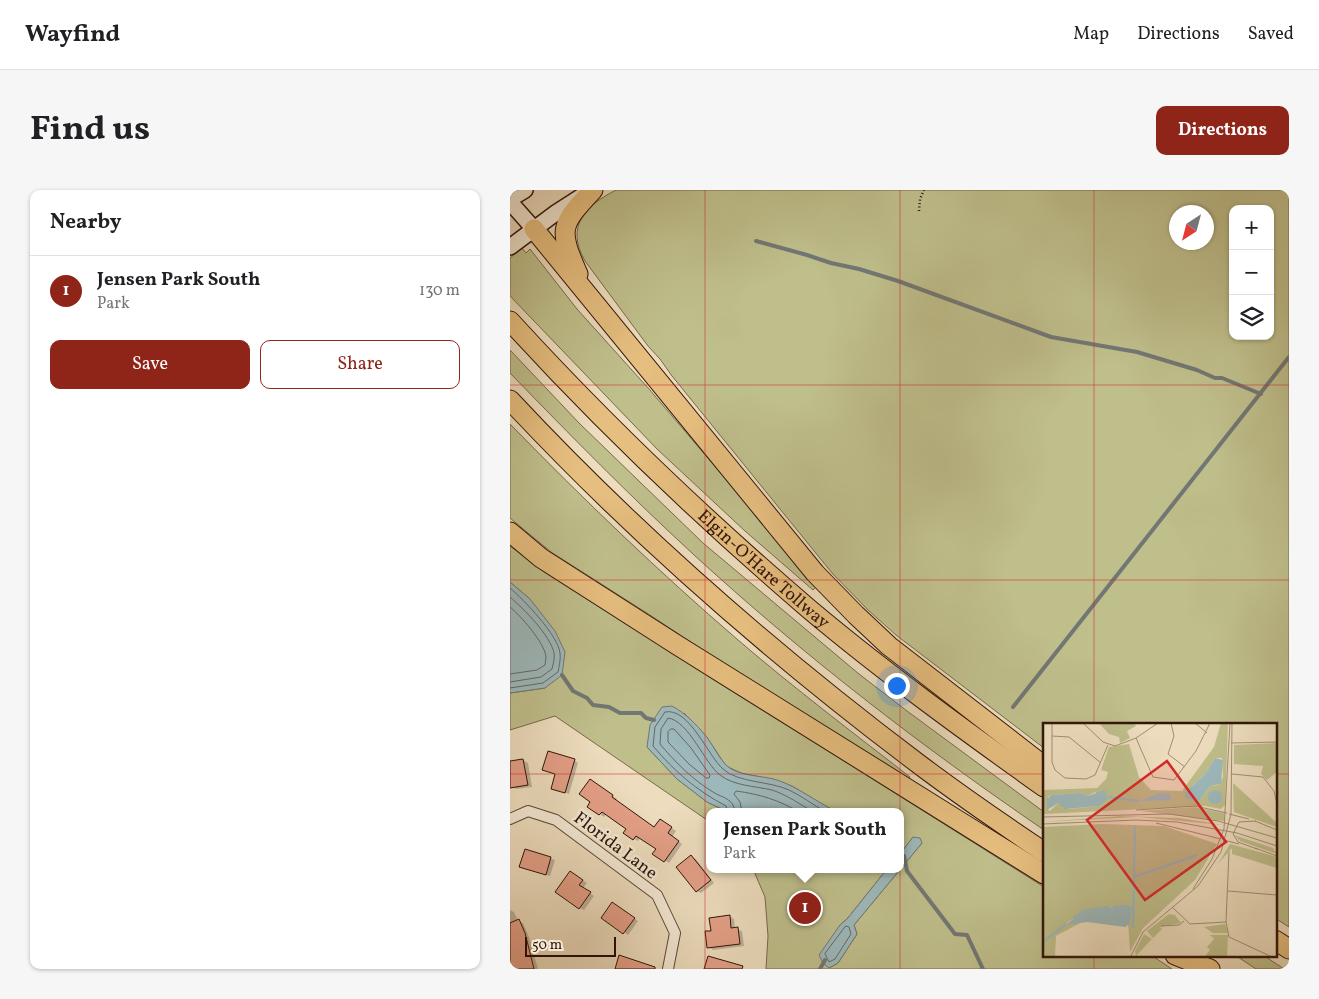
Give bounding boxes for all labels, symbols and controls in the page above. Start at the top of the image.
text: Wayfind [25,18,120,52]
text: Map [1073,22,1109,47]
text: Directions [1137,22,1220,47]
text: Saved [1248,22,1294,47]
text: Find us [30,106,150,154]
button: Directions [1156,106,1289,155]
north arrow [1169,205,1214,250]
map controls [1229,205,1274,340]
button: + [1229,205,1274,250]
text: Nearby [50,208,121,237]
button: − [1229,250,1274,295]
text: Jensen Park South [97,267,260,293]
text: 1 [63,280,69,302]
text: 130 m [419,280,460,302]
text: Park [97,293,130,315]
button: layers [1229,295,1274,340]
button: Save [50,340,250,389]
button: Share [260,340,460,389]
street label: Elgin-O'Hare Tollway [691,505,835,635]
your location [884,673,910,699]
inset map [1043,723,1276,956]
street label: Florida Lane [568,806,662,886]
popup [706,808,904,873]
text: Jensen Park South [723,817,887,843]
text: Park [723,843,756,865]
pin: 1 [789,889,821,927]
scale bar [525,934,616,957]
text: 50 m [532,936,562,955]

